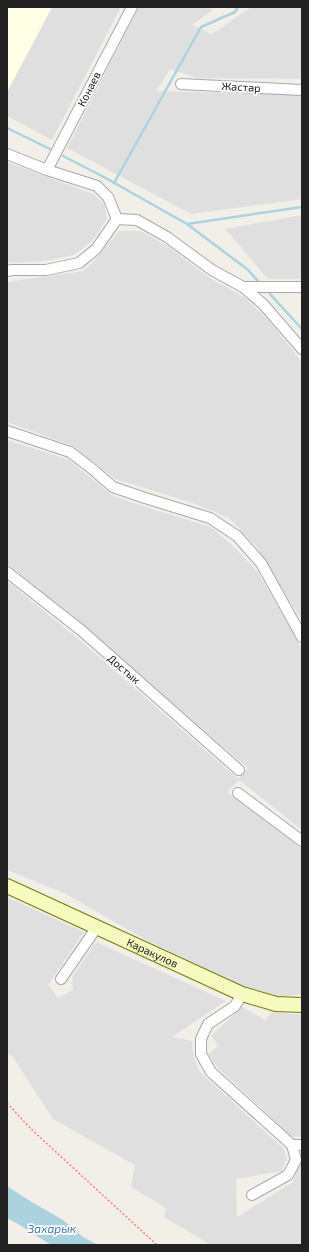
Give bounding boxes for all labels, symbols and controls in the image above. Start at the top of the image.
street label: Конаев [74,69,103,108]
street label: Жастар [221,79,261,94]
street label: Достык [106,651,143,686]
street label: Каракулов [125,935,180,970]
water label: Захарык [27,1221,77,1235]

